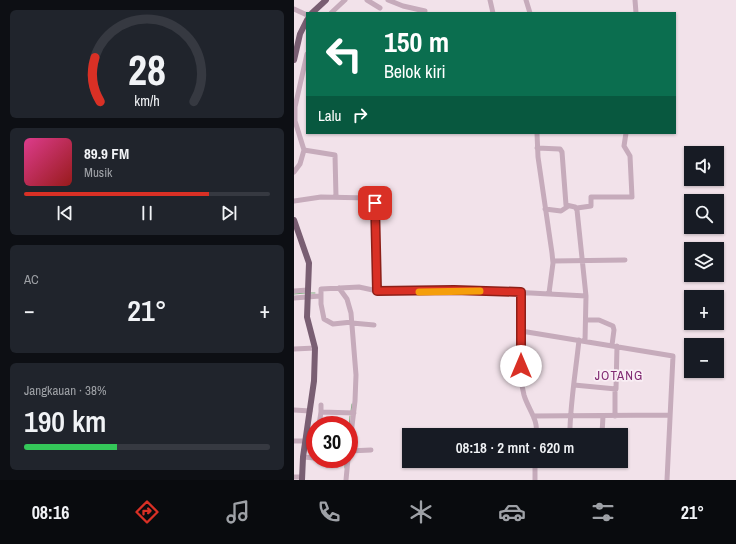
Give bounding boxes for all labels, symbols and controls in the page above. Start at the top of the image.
text: 150 m [384,23,449,61]
icon: left [318,28,370,80]
text: 28 [128,42,166,98]
text: Belok kiri [384,59,446,84]
text: km/h [134,90,160,109]
icon: right [349,104,371,126]
text: Lalu [318,105,341,126]
text: 89.9 FM [84,143,129,164]
map controls [684,146,724,378]
button: sound [684,146,724,186]
text: Musik [84,164,112,181]
pin [358,186,392,220]
icon: arrive [364,192,386,214]
button: search [684,194,724,234]
icon: previous [54,202,76,224]
icon: pause [136,202,158,224]
icon: next [218,202,240,224]
button: layers [684,242,724,282]
text: AC [24,271,39,288]
text: 21° [127,290,167,330]
button: + [684,290,724,330]
text: − [24,295,35,325]
text: + [259,295,270,325]
button: − [684,338,724,378]
position arrow [500,345,542,387]
district label: JOTANG [595,367,643,384]
text: Jangkauan · 38% [24,382,106,399]
text: 190 km [24,401,106,441]
speed limit sign: 30 [306,416,358,468]
text: 08:18 · 2 mnt · 620 m [456,437,574,458]
icon: directions [133,498,161,526]
icon: music [224,498,252,526]
icon: phone [315,498,343,526]
icon: climate [407,498,435,526]
icon: car [498,498,526,526]
icon: filters [589,498,617,526]
text: 08:16 [32,500,69,525]
text: 21° [681,500,704,525]

